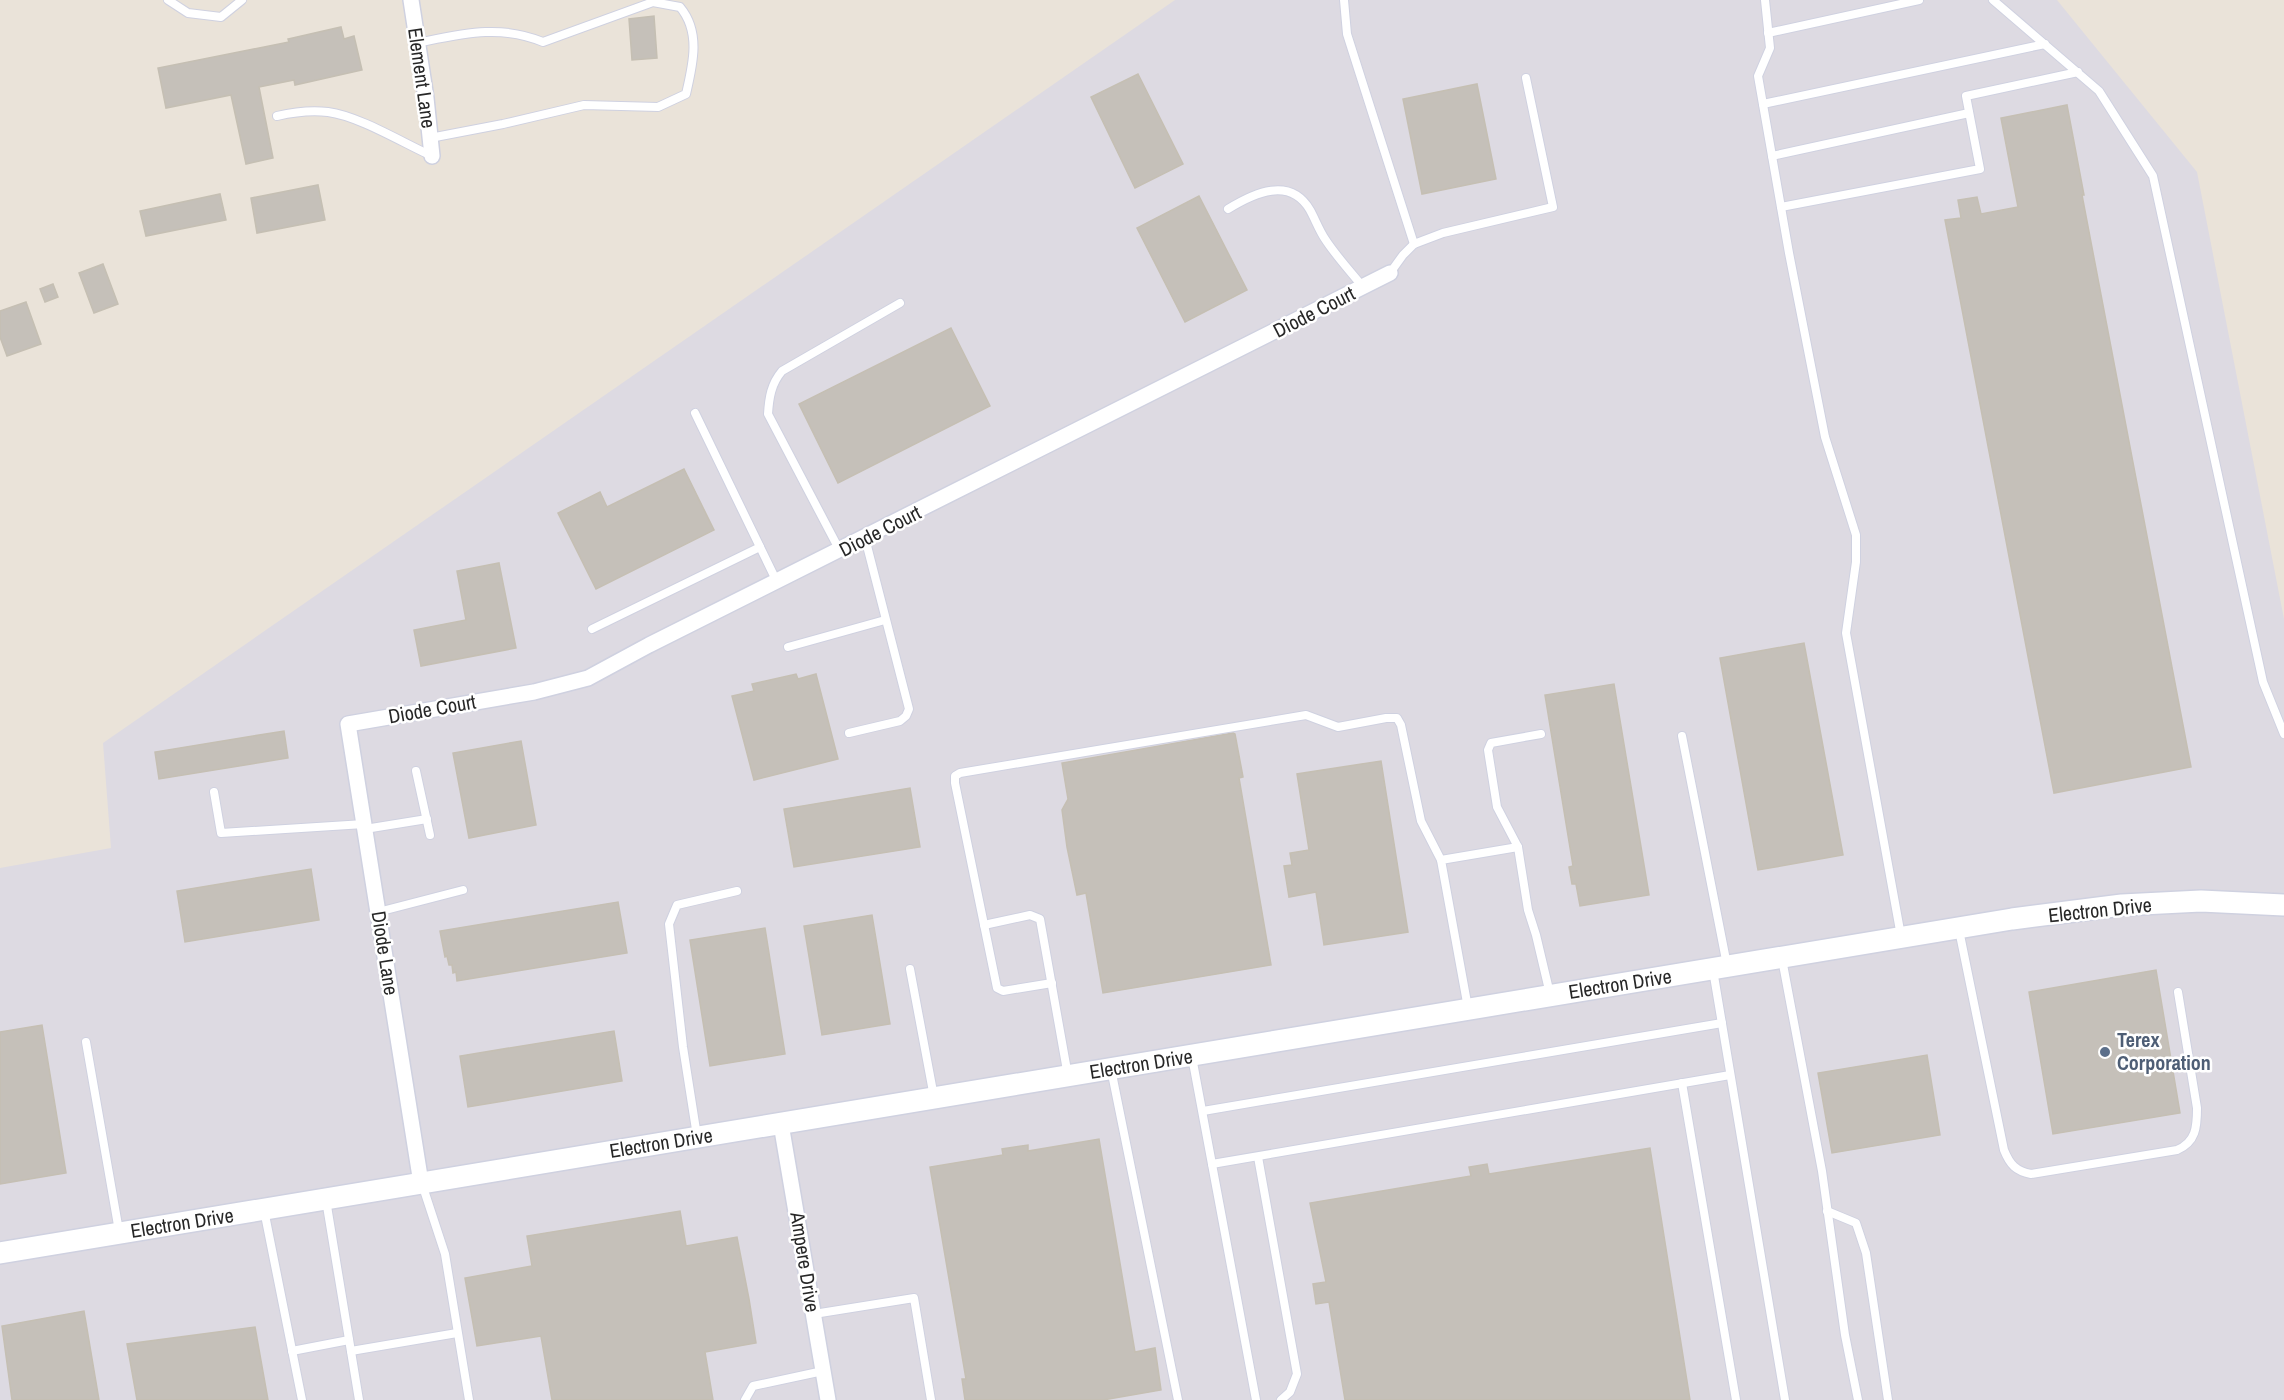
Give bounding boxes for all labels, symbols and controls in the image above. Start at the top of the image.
street label: Element Lane [402,26,443,130]
street label: Diode Court [1268,279,1360,344]
street label: Diode Court [834,498,926,563]
street label: Diode Court [386,687,478,729]
street label: Electron Drive [2047,891,2153,928]
street label: Diode Lane [366,909,405,997]
street label: Electron Drive [1566,962,1673,1005]
place label: Terex Corporation [2117,1026,2211,1076]
street label: Electron Drive [1087,1042,1194,1085]
marker: Terex Corporation [2098,1045,2112,1059]
street label: Electron Drive [607,1121,714,1164]
street label: Electron Drive [128,1201,235,1244]
street label: Ampere Drive [784,1209,827,1314]

